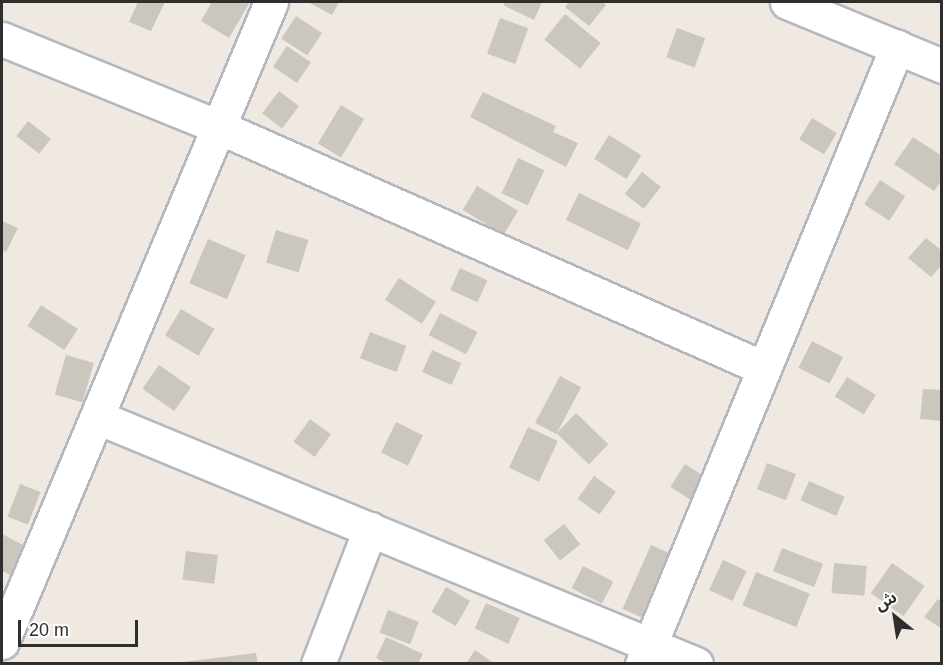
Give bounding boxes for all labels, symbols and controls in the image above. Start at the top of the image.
north arrow [865,587,925,647]
text: ش [872,588,899,614]
scale bar [21,608,141,646]
text: 20 m [29,620,69,640]

